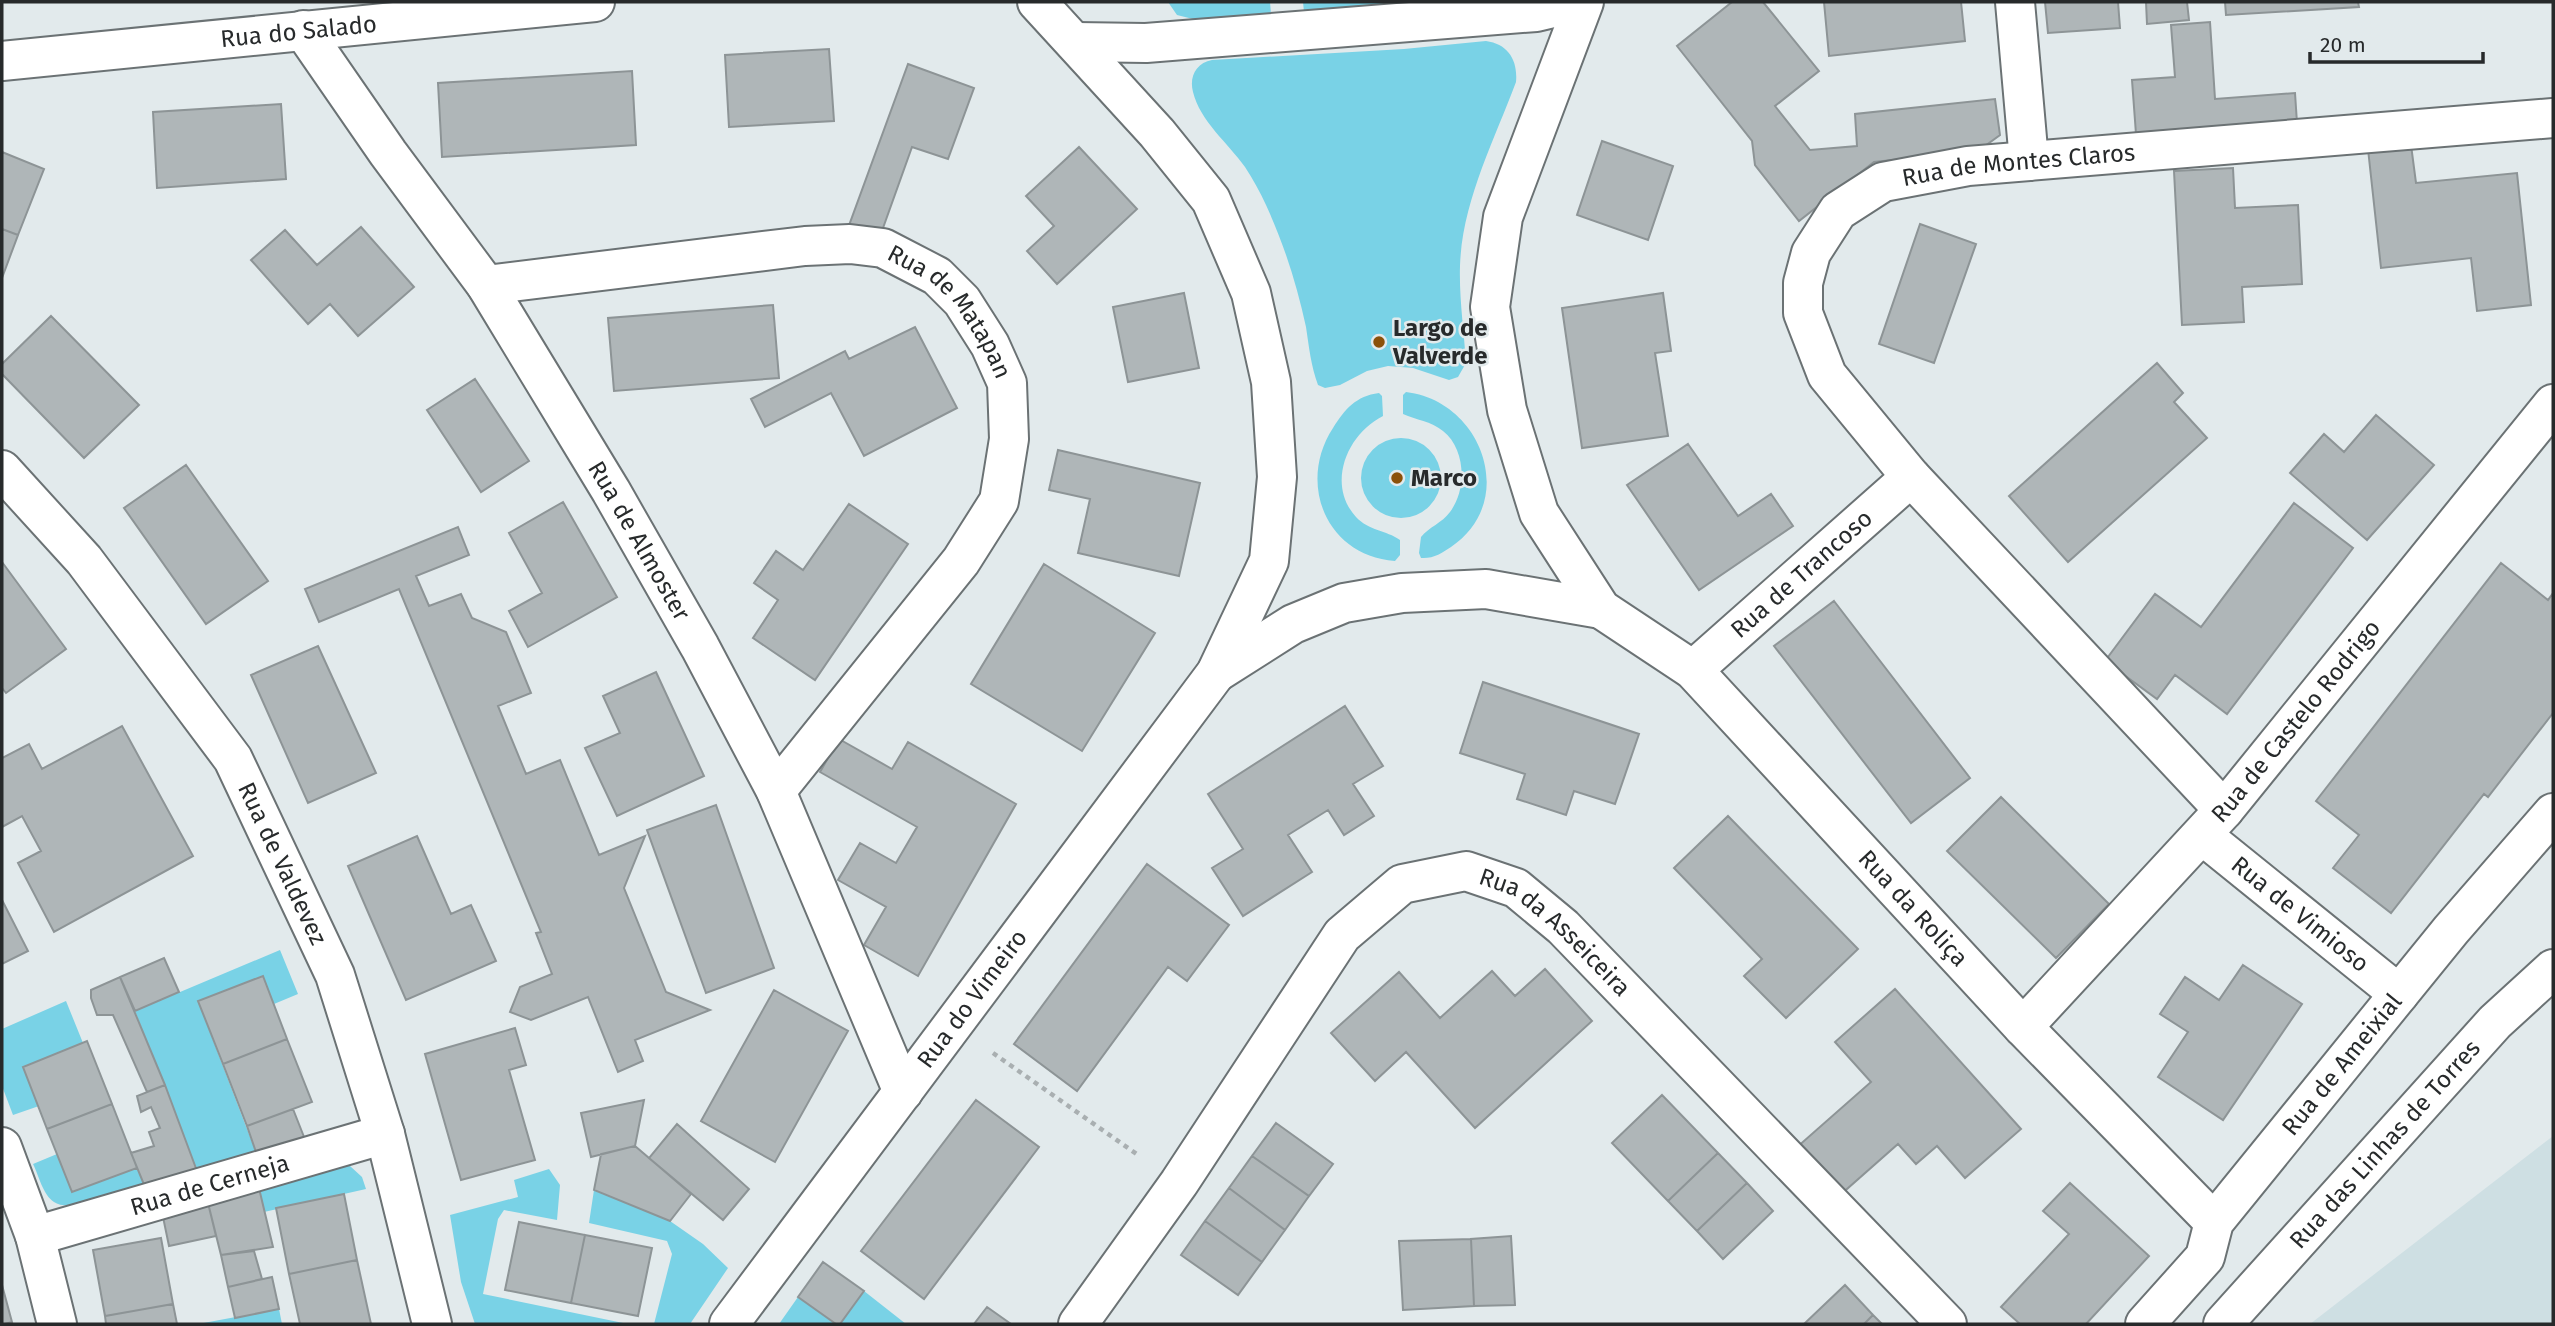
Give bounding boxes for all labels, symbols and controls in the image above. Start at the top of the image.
street label: Rua do Salado [219,10,378,53]
scale bar [2310,21,2483,65]
text: 20 m [2320,32,2366,58]
street label: Rua de Montes Claros [1900,138,2136,192]
street label: Rua de Matapan [883,239,1017,383]
place label: Largo de Valverde [1392,314,1488,370]
marker: Largo de Valverde [1371,334,1387,350]
street label: Rua de Almoster [582,456,696,626]
place label: Marco [1411,464,1477,492]
marker: Marco [1389,470,1405,486]
street label: Rua de Trancoso [1725,504,1878,644]
street label: Rua de Castelo Rodrigo [2206,614,2386,828]
street label: Rua de Valdevez [232,778,333,949]
street label: Rua da Roliça [1853,844,1974,972]
street label: Rua de Vimioso [2226,850,2374,978]
street label: Rua da Asseiceira [1475,862,1636,1002]
street label: Rua do Vimeiro [911,924,1033,1074]
street label: Rua de Ameixial [2276,988,2408,1141]
street label: Rua das Linhas de Torres [2284,1034,2486,1254]
street label: Rua de Cerneja [127,1149,292,1221]

